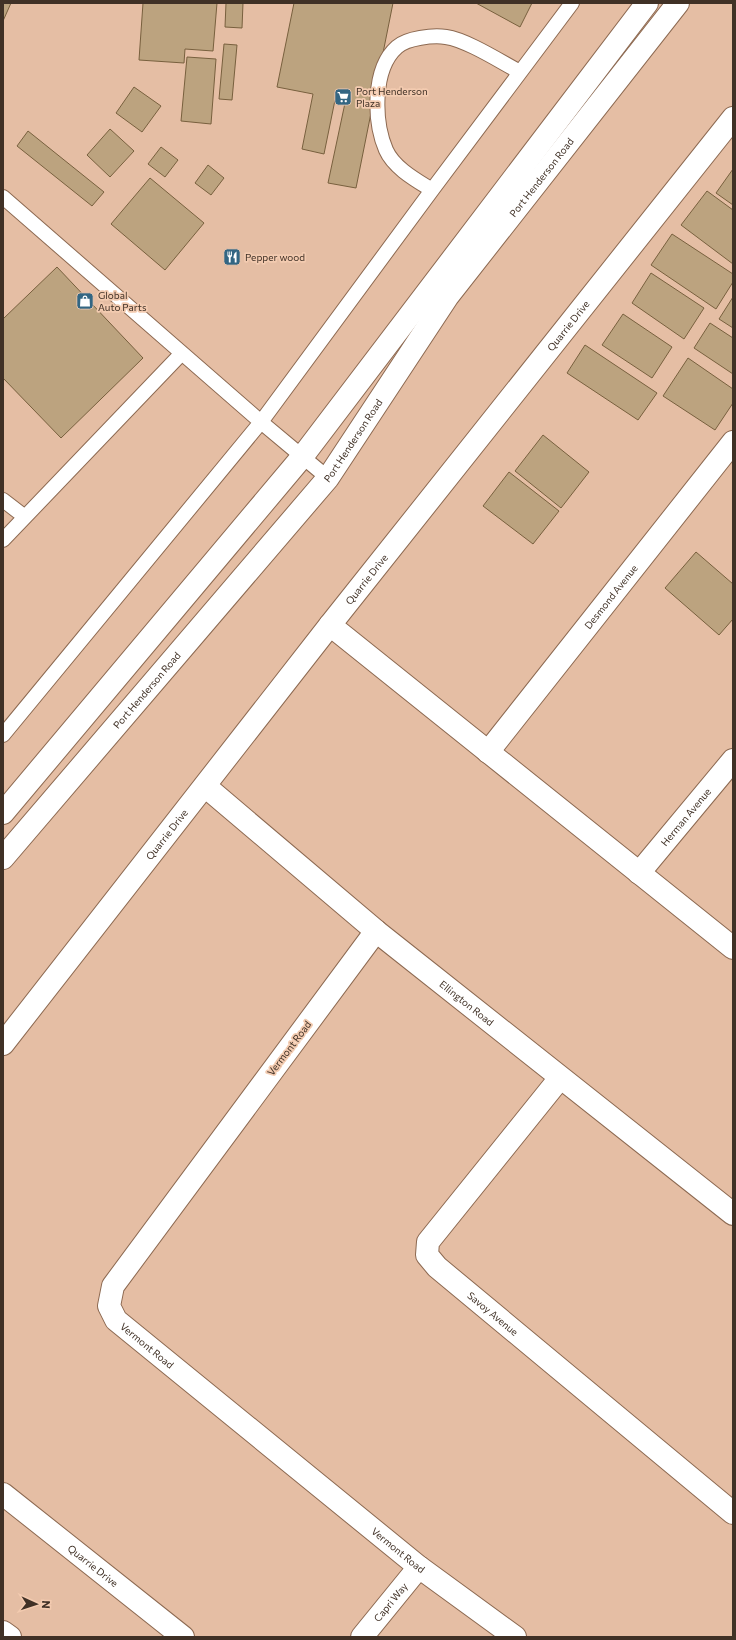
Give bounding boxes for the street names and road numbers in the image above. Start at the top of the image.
street label: Port Henderson Road [507,135,576,219]
street label: Quarrie Drive [544,298,592,353]
street label: Port Henderson Road [321,396,385,485]
street label: Quarrie Drive [343,552,390,607]
street label: Desmond Avenue [582,562,640,631]
street label: Port Henderson Road [111,649,183,731]
street label: Herman Avenue [658,785,713,848]
street label: Quarrie Drive [143,807,190,862]
street label: Ellington Road [437,978,496,1028]
street label: Vermont Road [265,1018,314,1078]
street label: Savoy Avenue [465,1289,521,1338]
street label: Vermont Road [118,1320,176,1371]
street label: Vermont Road [369,1525,427,1575]
street label: Quarrie Drive [65,1542,121,1589]
street label: Capri Way [371,1580,410,1624]

